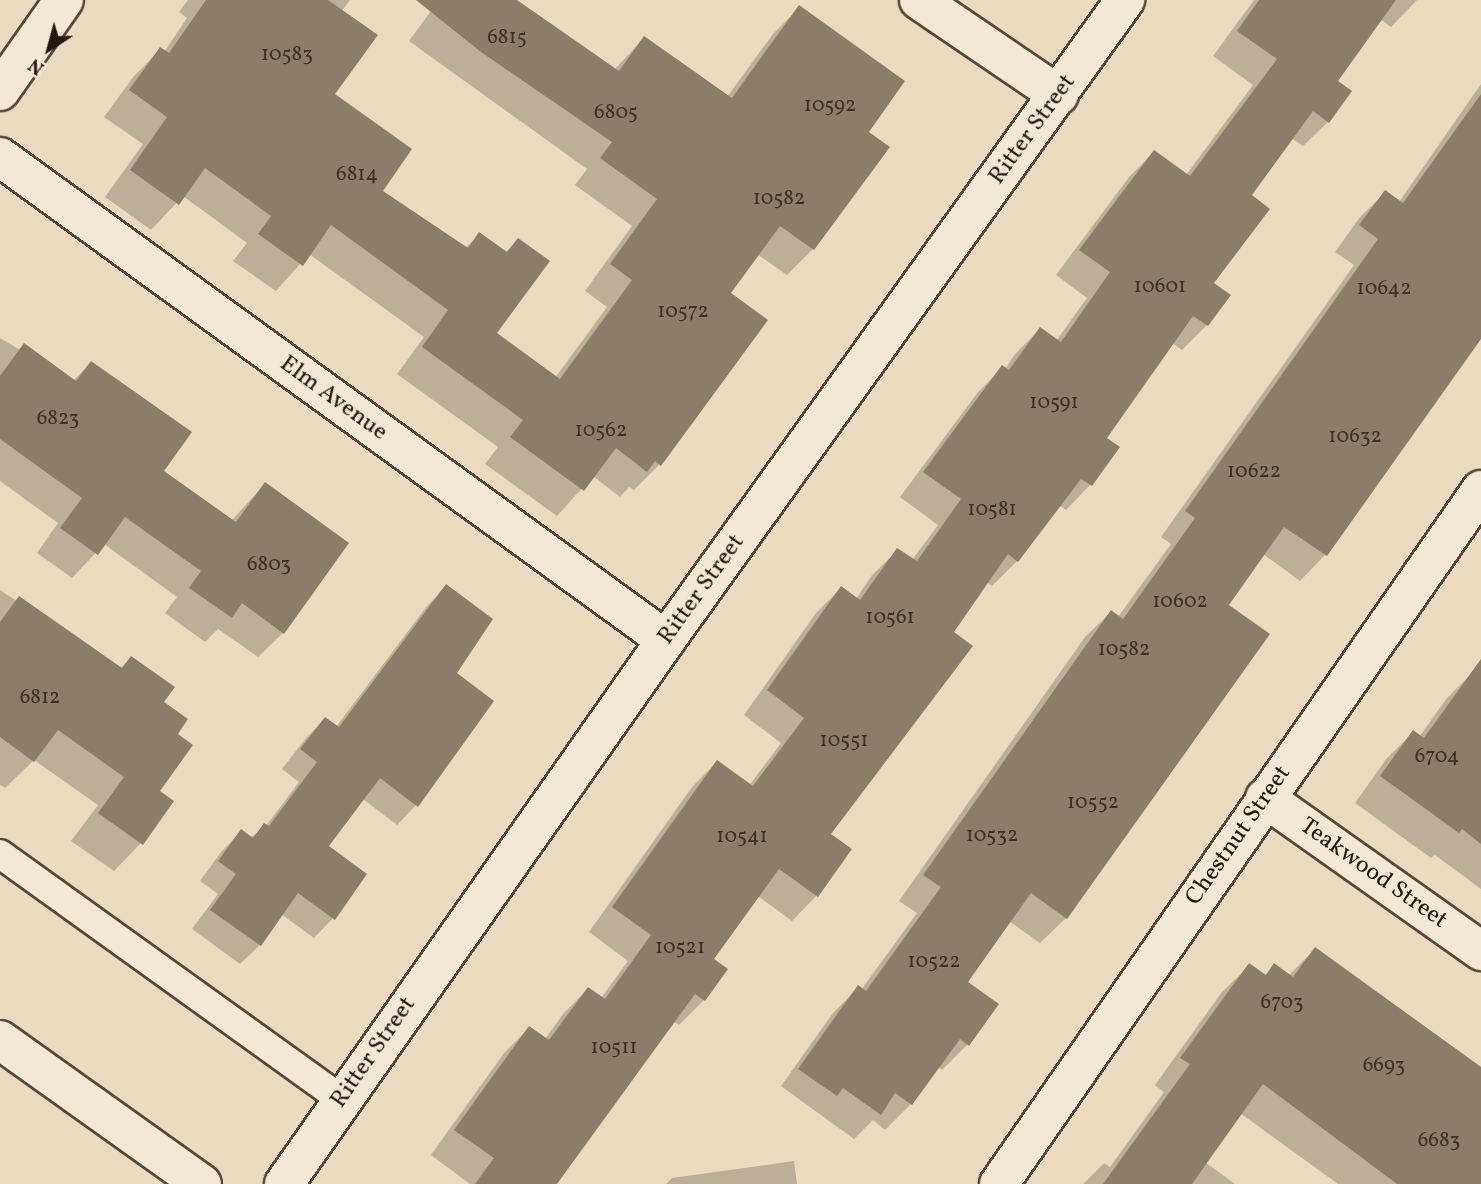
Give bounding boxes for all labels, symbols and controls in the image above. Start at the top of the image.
north arrow [14,14,84,84]
house number: 6815 [487,25,527,51]
house number: 10583 [261,42,313,68]
text: N [23,51,50,81]
street label: Ritter Street [983,69,1083,191]
house number: 10592 [804,93,856,119]
house number: 6805 [594,100,638,126]
house number: 6814 [336,162,378,188]
house number: 10582 [753,186,805,212]
house number: 10601 [1134,274,1186,300]
house number: 10642 [1357,276,1411,302]
house number: 10572 [657,299,709,325]
street label: Elm Avenue [274,350,392,448]
house number: 10591 [1029,390,1079,416]
house number: 6823 [37,406,79,432]
house number: 10562 [575,418,627,444]
house number: 10632 [1328,424,1382,450]
house number: 10622 [1227,459,1281,485]
house number: 10581 [967,497,1017,523]
street label: Ritter Street [652,529,752,651]
house number: 6803 [247,552,291,578]
house number: 10602 [1152,589,1208,615]
house number: 10561 [865,605,915,631]
house number: 10582 [1098,637,1150,663]
house number: 6812 [20,685,60,711]
house number: 10551 [820,728,868,754]
house number: 6704 [1415,744,1459,770]
street label: Chestnut Street [1180,761,1298,911]
house number: 10552 [1067,790,1119,816]
street label: Teakwood Street [1294,812,1452,936]
house number: 10532 [966,823,1018,849]
house number: 10541 [716,824,768,850]
house number: 10521 [655,935,705,961]
house number: 10522 [907,949,961,975]
house number: 6703 [1261,990,1303,1016]
street label: Ritter Street [325,992,423,1114]
house number: 10511 [591,1035,637,1061]
house number: 6693 [1363,1053,1405,1079]
house number: 6683 [1418,1128,1460,1154]

